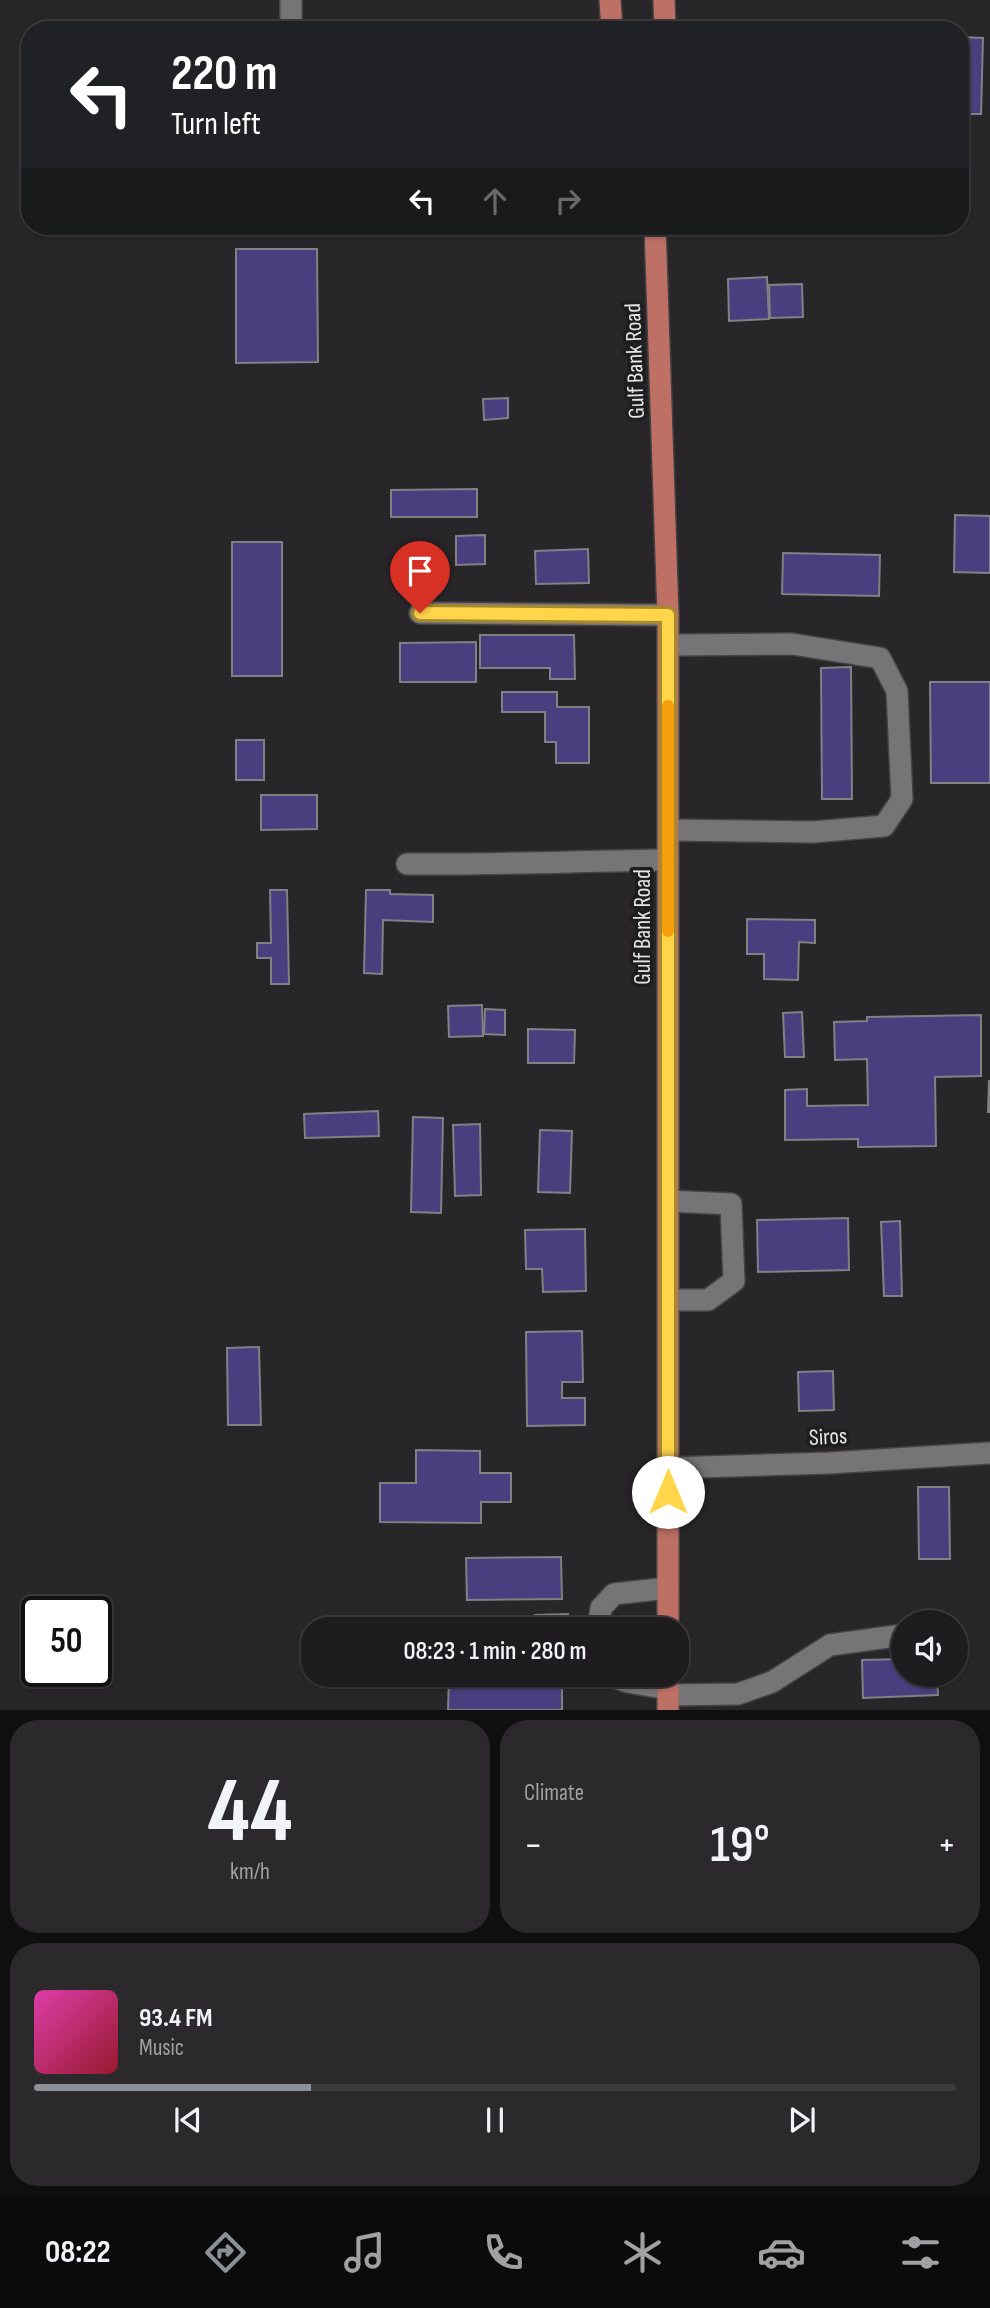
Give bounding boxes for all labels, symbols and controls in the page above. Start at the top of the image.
text: 220 m [171,45,277,104]
icon: left [56,49,147,140]
text: Turn left [171,105,261,144]
icon: left [403,182,441,220]
icon: ahead [476,182,514,220]
icon: right [549,182,587,220]
street label: Gulf Bank Road [619,303,651,419]
pin [390,541,450,613]
icon: arrive [401,552,439,590]
street label: Gulf Bank Road [629,869,657,985]
street label: Siros [808,1422,848,1452]
position arrow [631,1455,705,1529]
speed limit sign: 50 [21,1596,112,1687]
map controls [891,1610,968,1687]
button: sound [891,1610,968,1687]
text: 08:23 · 1 min · 280 m [403,1636,587,1667]
text: 44 [208,1758,293,1867]
text: Climate [524,1779,584,1807]
text: 19° [710,1814,770,1877]
text: − [524,1823,543,1868]
text: + [937,1823,956,1868]
text: km/h [230,1858,270,1886]
text: 93.4 FM [139,2003,212,2034]
text: Music [139,2034,184,2062]
icon: previous [169,2101,207,2139]
icon: pause [476,2101,514,2139]
icon: next [783,2101,821,2139]
icon: directions [201,2228,250,2277]
icon: music [340,2228,389,2277]
icon: phone [479,2228,528,2277]
icon: climate [618,2228,667,2277]
icon: car [757,2228,806,2277]
icon: filters [896,2228,945,2277]
text: 08:22 [45,2233,111,2272]

